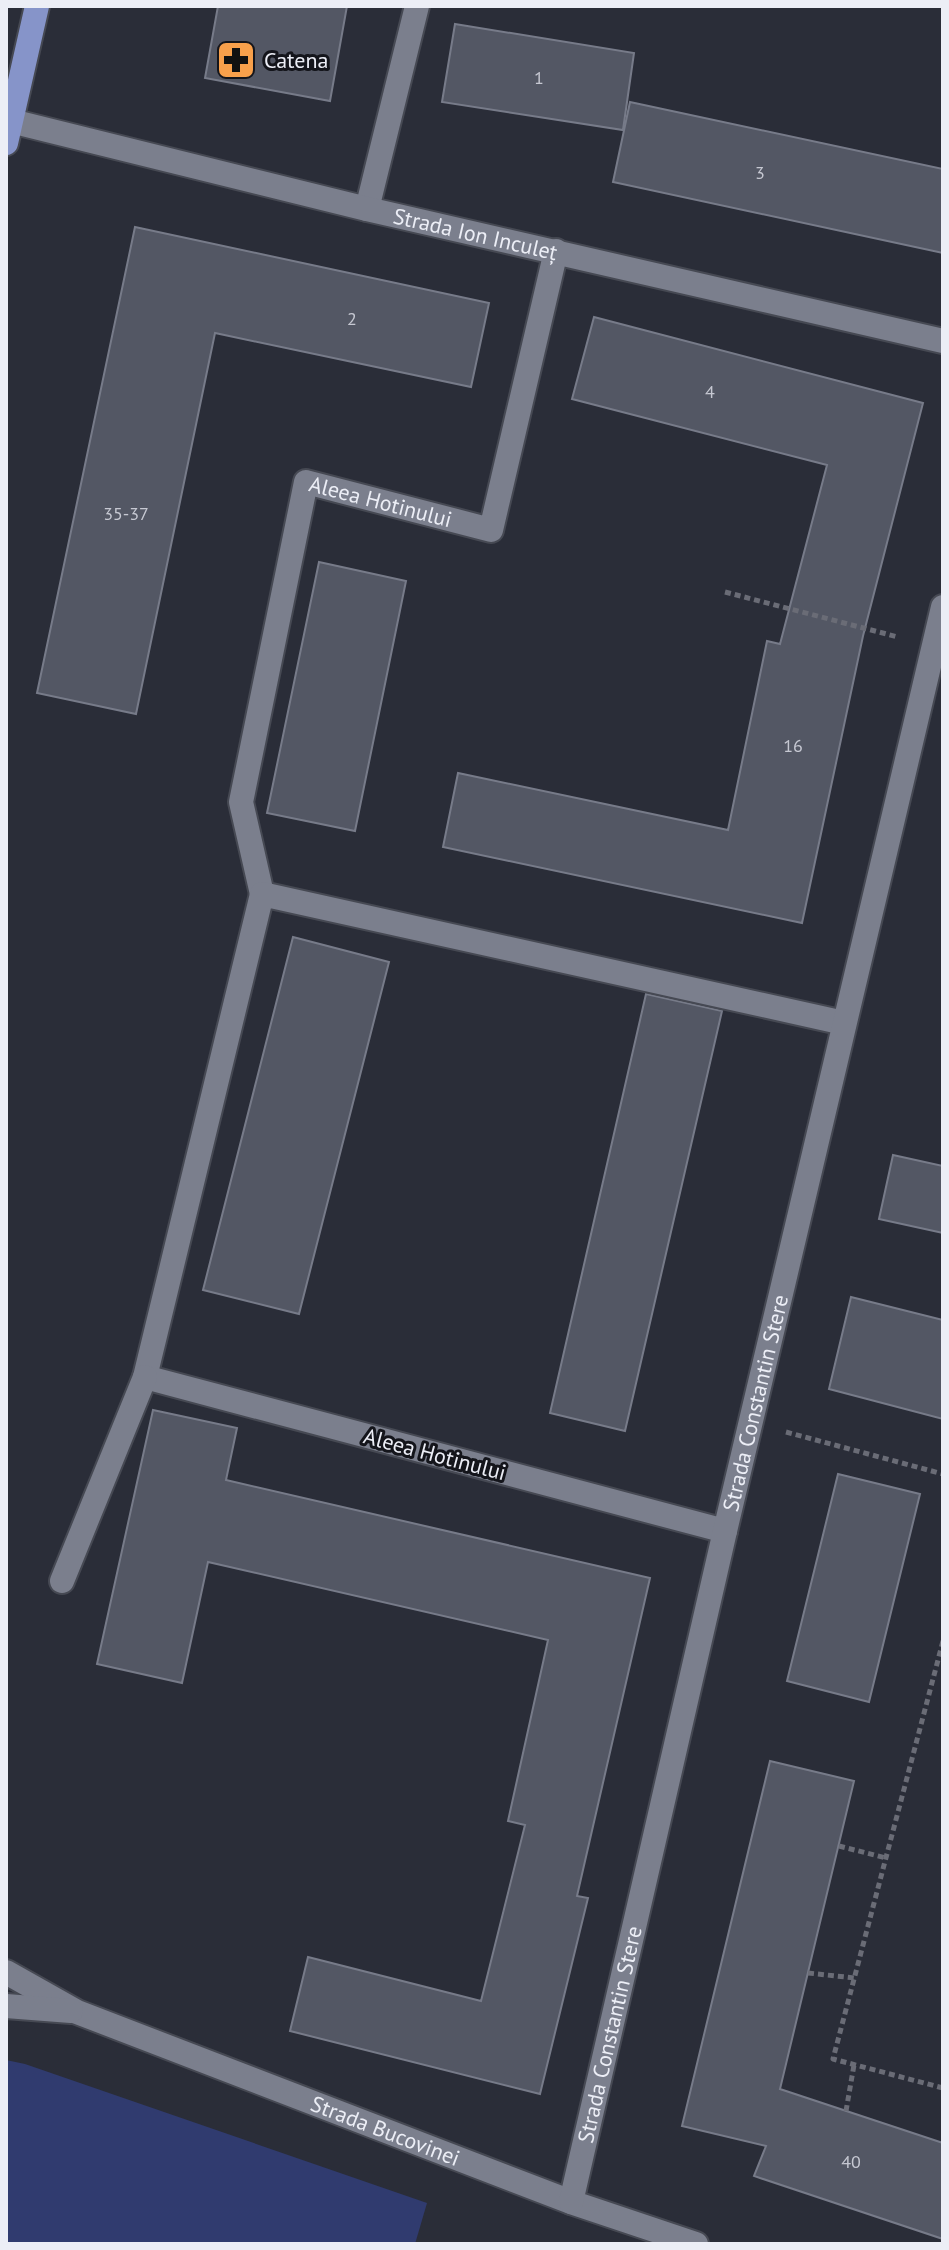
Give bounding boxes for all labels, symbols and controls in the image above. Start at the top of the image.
pharmacy icon: Catena [215,39,257,81]
place label: Catena [264,46,328,74]
house number: 1 [534,66,544,89]
house number: 3 [755,161,765,184]
street label: Strada Ion Inculeț [391,201,561,266]
house number: 2 [347,307,357,330]
house number: 4 [705,380,715,403]
street label: Aleea Hotinului [306,469,455,533]
house number: 35-37 [103,502,149,525]
house number: 16 [783,734,803,757]
street label: Strada Constantin Stere [716,1292,794,1514]
street label: Aleea Hotinului [361,1422,509,1486]
street label: Strada Constantin Stere [571,1923,648,2145]
street label: Strada Bucovinei [307,2089,464,2172]
house number: 40 [841,2150,861,2173]

